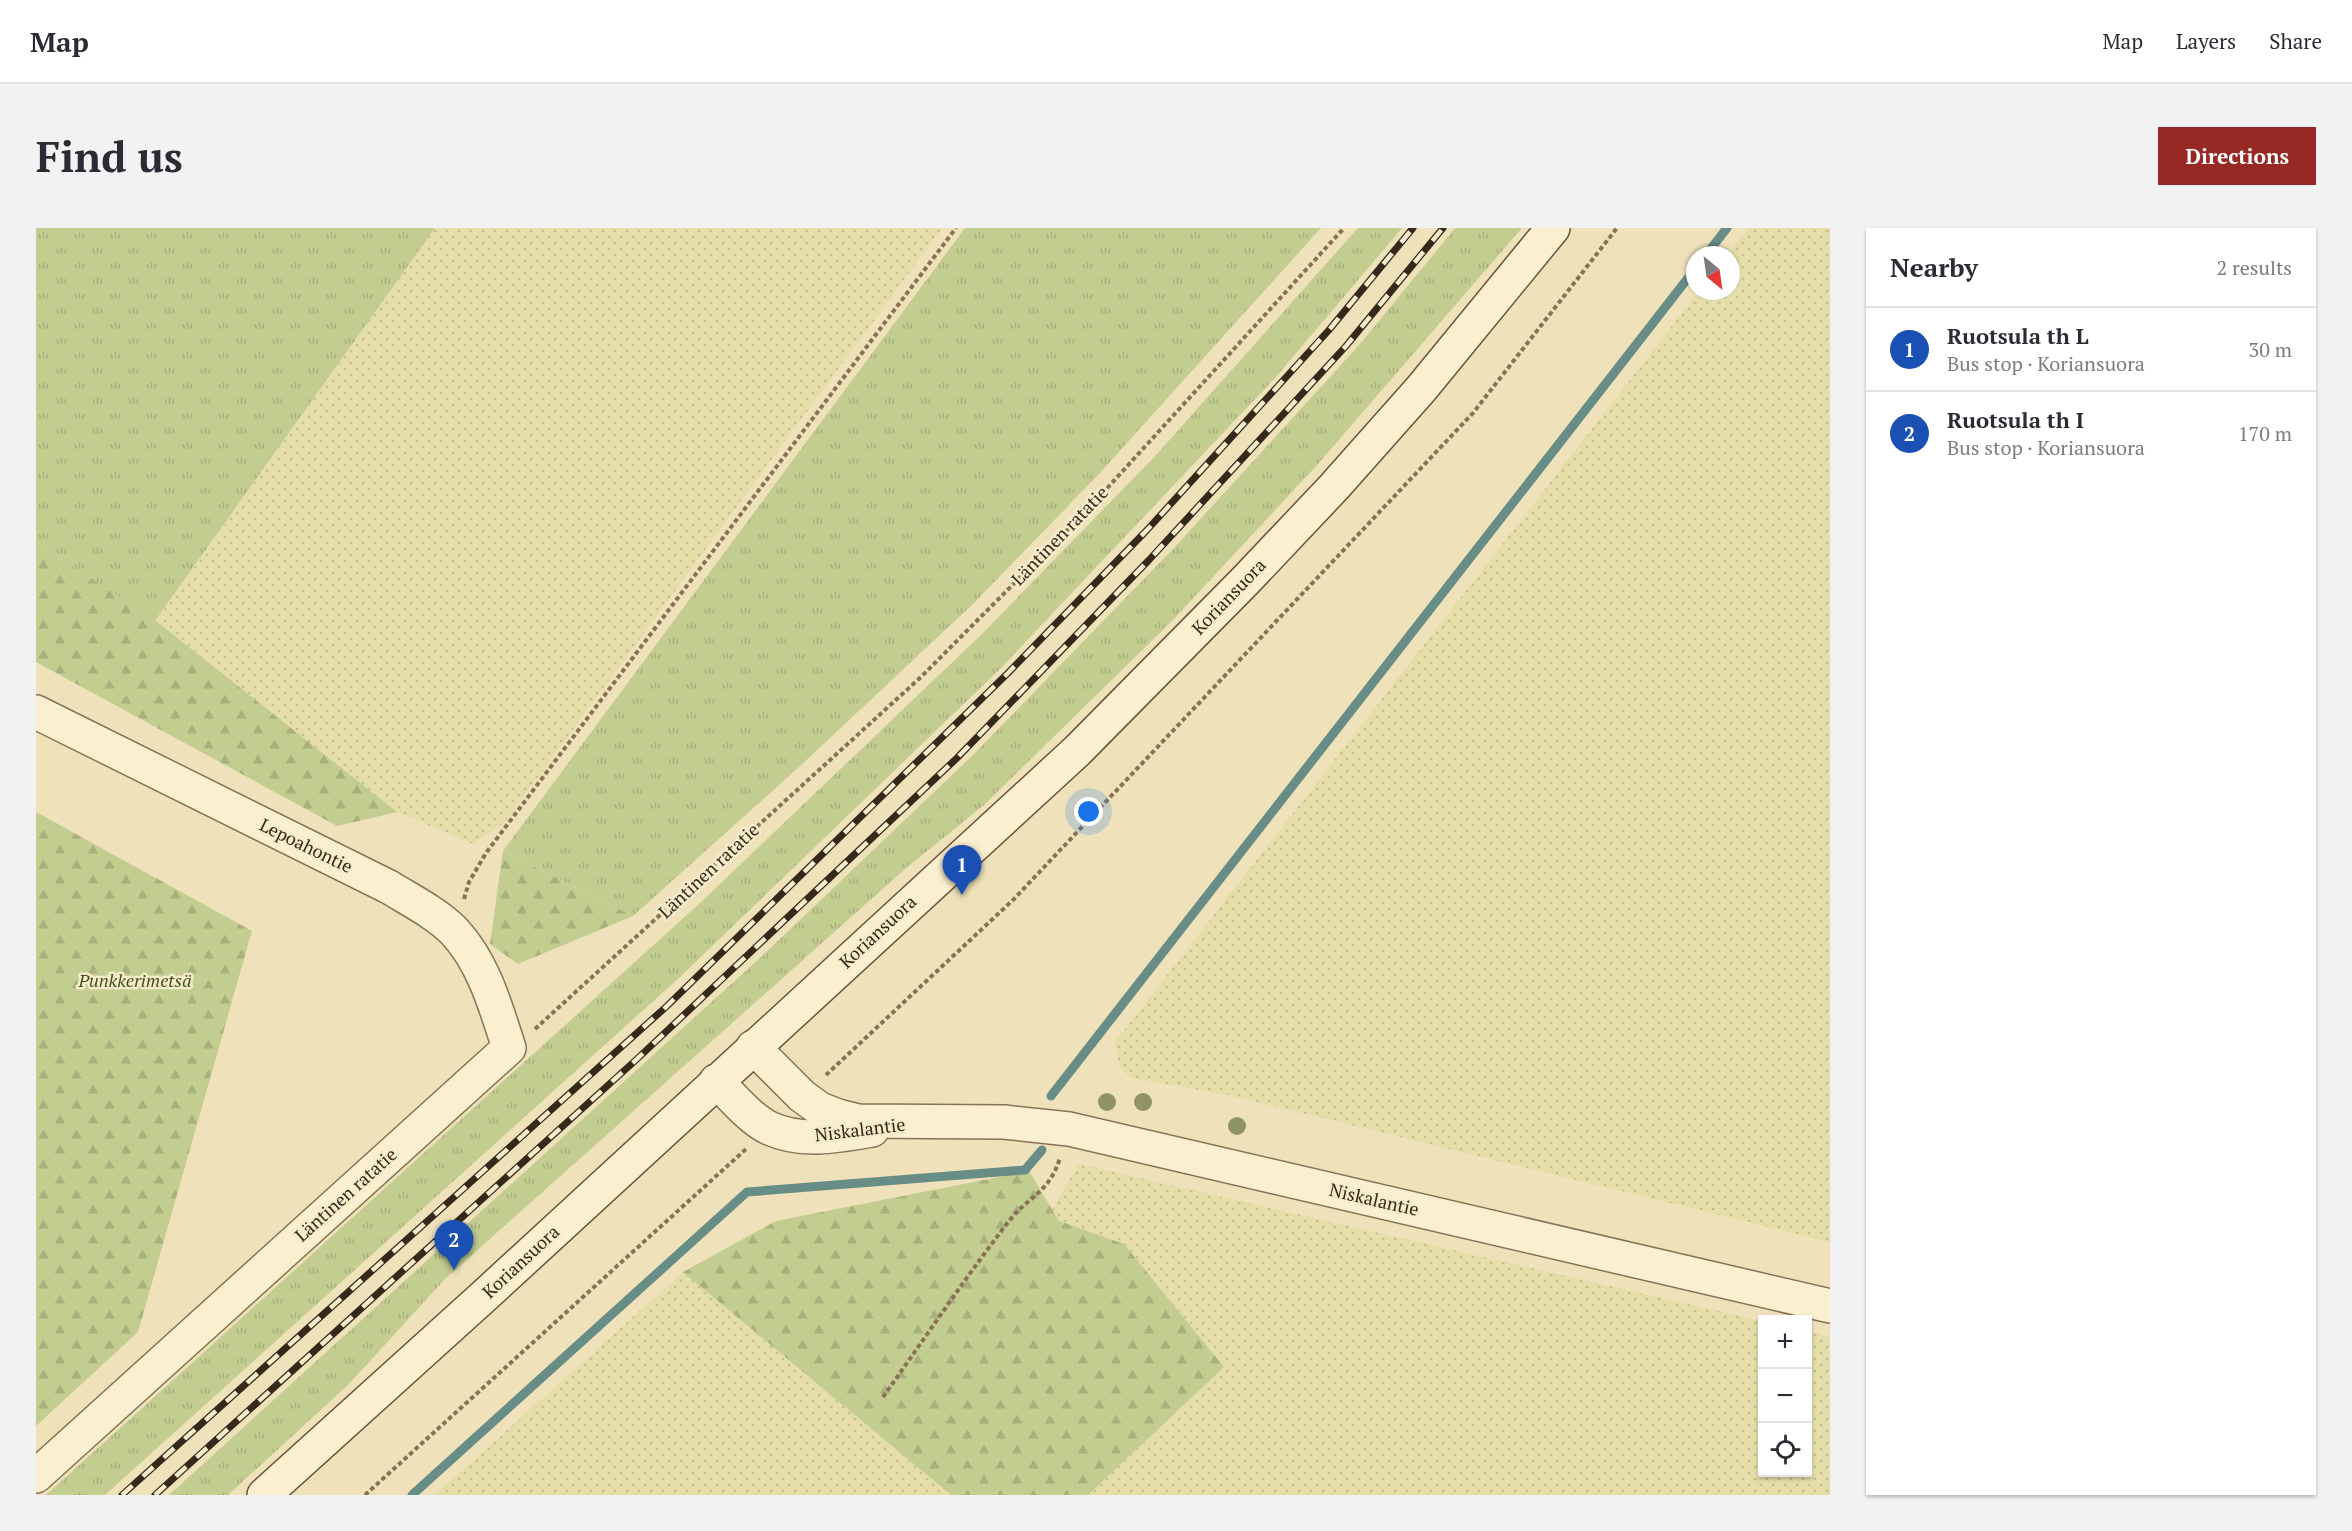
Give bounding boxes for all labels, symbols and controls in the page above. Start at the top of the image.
text: Map [30,23,89,60]
text: Map [2102,27,2143,55]
text: Layers [2176,27,2236,55]
text: Share [2269,27,2322,55]
button: Directions [2158,127,2316,185]
text: Find us [36,128,183,184]
north arrow [1686,246,1740,300]
text: Nearby [1890,250,1978,284]
text: 2 results [2217,254,2292,281]
text: Ruotsula th L [1947,321,2088,350]
text: 1 [1904,336,1915,363]
text: 30 m [2249,336,2292,363]
text: Bus stop · Koriansuora [1947,350,2145,377]
text: Ruotsula th I [1947,405,2084,434]
text: 2 [1904,420,1915,447]
text: 170 m [2238,420,2292,447]
text: Bus stop · Koriansuora [1947,434,2145,461]
street label: Läntinen ratatie [1006,480,1113,590]
street label: Koriansuora [1186,553,1271,640]
your location [1074,797,1103,826]
street label: Lepoahontie [256,812,357,878]
street label: Läntinen ratatie [653,817,764,923]
pin: 1 [942,846,982,895]
street label: Koriansuora [834,889,921,973]
park label: Punkkerimetsä [77,968,192,992]
street label: Niskalantie [813,1112,907,1146]
street label: Läntinen ratatie [289,1142,401,1247]
street label: Niskalantie [1327,1177,1421,1221]
street label: Koriansuora [477,1219,564,1303]
pin: 2 [434,1220,474,1270]
map controls [1758,1315,1812,1477]
button: + [1758,1315,1812,1369]
button: − [1758,1369,1812,1423]
button: locate [1758,1423,1812,1477]

